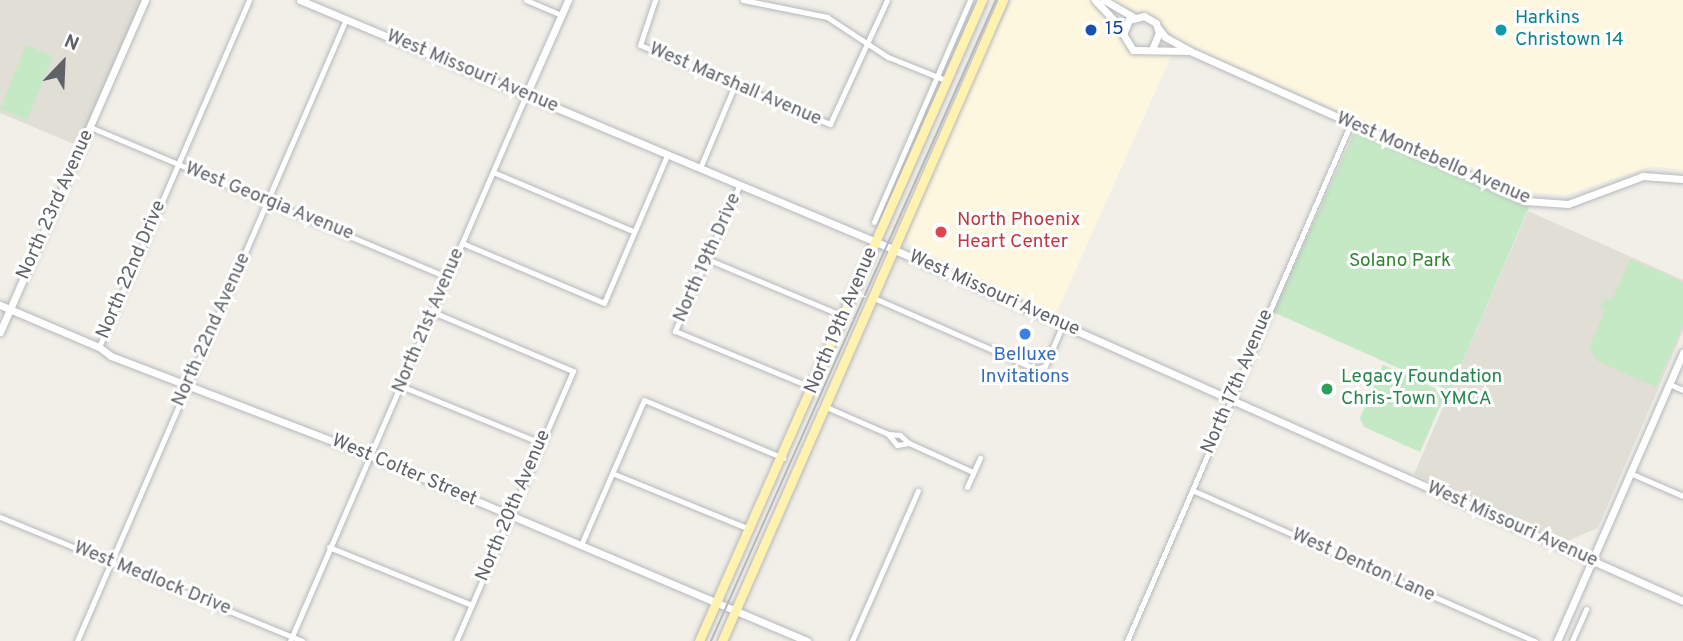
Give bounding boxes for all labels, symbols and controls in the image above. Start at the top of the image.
place label: Harkins Christown 14 [1515,8,1624,52]
place label: 15 [1105,19,1124,41]
marker: 15 [1083,22,1099,38]
marker: Harkins Christown 14 [1493,22,1509,38]
street label: West Missouri Avenue [382,25,562,119]
north arrow [28,28,98,98]
text: N [60,30,82,57]
street label: West Marshall Avenue [645,38,825,132]
street label: West Montebello Avenue [1332,108,1534,210]
street label: North 23rd Avenue [13,126,99,284]
street label: West Georgia Avenue [181,158,357,246]
street label: North 19th Drive [669,190,747,326]
street label: North 22nd Drive [93,197,171,343]
place label: North Phoenix Heart Center [957,210,1080,254]
marker: North Phoenix Heart Center [931,222,951,242]
street label: North 19th Avenue [801,244,883,398]
street label: North 21st Avenue [388,245,470,397]
street label: West Missouri Avenue [905,246,1083,342]
street label: North 22nd Avenue [168,249,256,411]
park label: Solano Park [1349,251,1451,273]
street label: North 17th Avenue [1197,306,1279,458]
marker: Belluxe Invitations [1017,326,1033,342]
place label: Belluxe Invitations [980,345,1070,389]
place label: Legacy Foundation Chris-Town YMCA [1341,367,1502,411]
marker: Legacy Foundation Chris-Town YMCA [1319,381,1335,397]
street label: North 20th Avenue [472,427,556,585]
street label: West Colter Street [328,430,480,512]
street label: West Missouri Avenue [1423,477,1601,573]
street label: West Denton Lane [1288,524,1438,608]
street label: West Medlock Drive [70,537,234,621]

